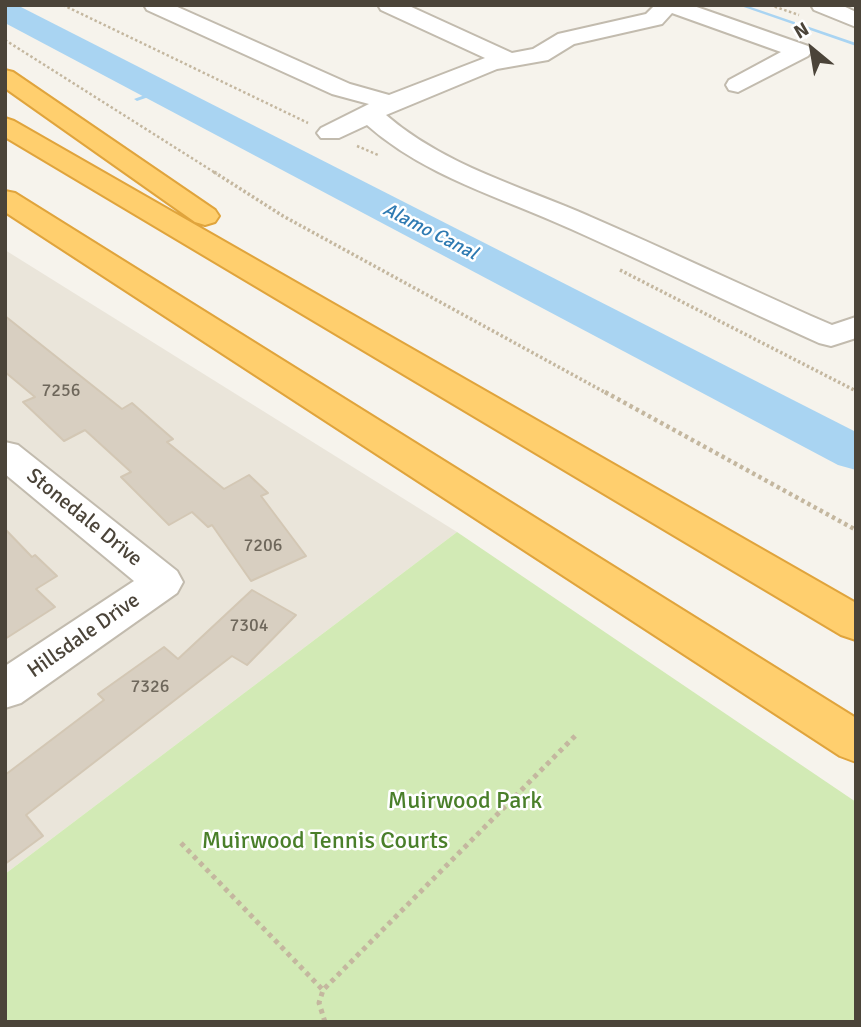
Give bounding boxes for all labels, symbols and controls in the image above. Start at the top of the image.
north arrow [777,14,847,84]
text: N [790,17,813,45]
water label: Alamo Canal [379,199,481,265]
house number: 7256 [42,380,80,402]
street label: Stonedale Drive [21,464,147,572]
house number: 7206 [244,535,282,557]
street label: Hillsdale Drive [23,588,145,684]
house number: 7304 [230,615,268,637]
house number: 7326 [131,676,169,698]
park label: Muirwood Park [388,788,542,816]
park label: Muirwood Tennis Courts [202,828,448,856]

